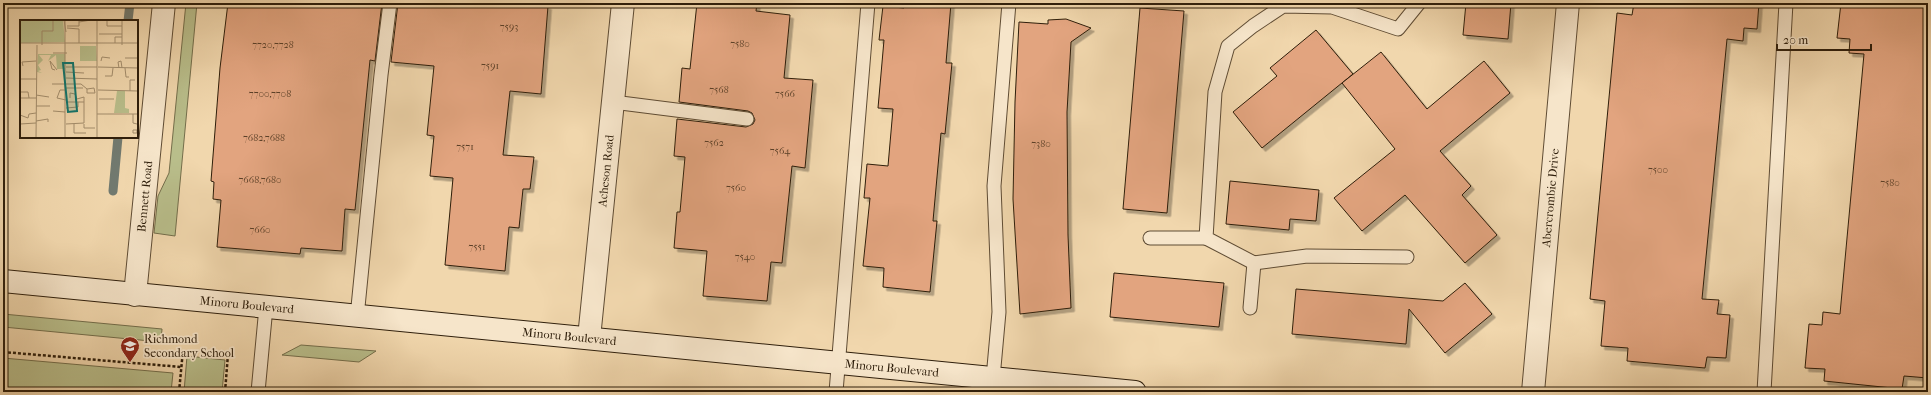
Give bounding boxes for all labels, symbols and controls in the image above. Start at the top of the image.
inset map [20,20,138,138]
house number: 7593 [500,21,518,33]
scale bar [1777,26,1871,52]
text: 20 m [1783,33,1808,47]
house number: 7580 [730,38,750,50]
house number: 7720,7728 [252,39,294,51]
house number: 7591 [481,60,499,72]
house number: 7568 [709,84,729,96]
house number: 7700,7708 [249,88,291,100]
house number: 7566 [775,88,796,100]
house number: 7682,7688 [243,132,285,144]
street label: Acheson Road [595,134,617,209]
house number: 7562 [704,137,724,149]
house number: 7380 [1031,138,1051,150]
house number: 7571 [456,141,474,153]
house number: 7564 [770,145,791,157]
street label: Abercrombie Drive [1539,148,1562,249]
street label: Bennett Road [134,160,155,233]
house number: 7500 [1648,164,1668,176]
house number: 7668,7680 [239,174,281,186]
house number: 7580 [1880,177,1900,189]
house number: 7560 [726,182,746,194]
house number: 7660 [249,224,271,236]
house number: 7551 [469,241,486,253]
house number: 7540 [735,251,755,263]
street label: Minoru Boulevard [199,293,295,317]
street label: Minoru Boulevard [522,325,617,348]
place label: Richmond Secondary School [144,332,235,360]
school or university icon: Richmond Secondary School [119,335,141,363]
street label: Minoru Boulevard [844,357,940,380]

